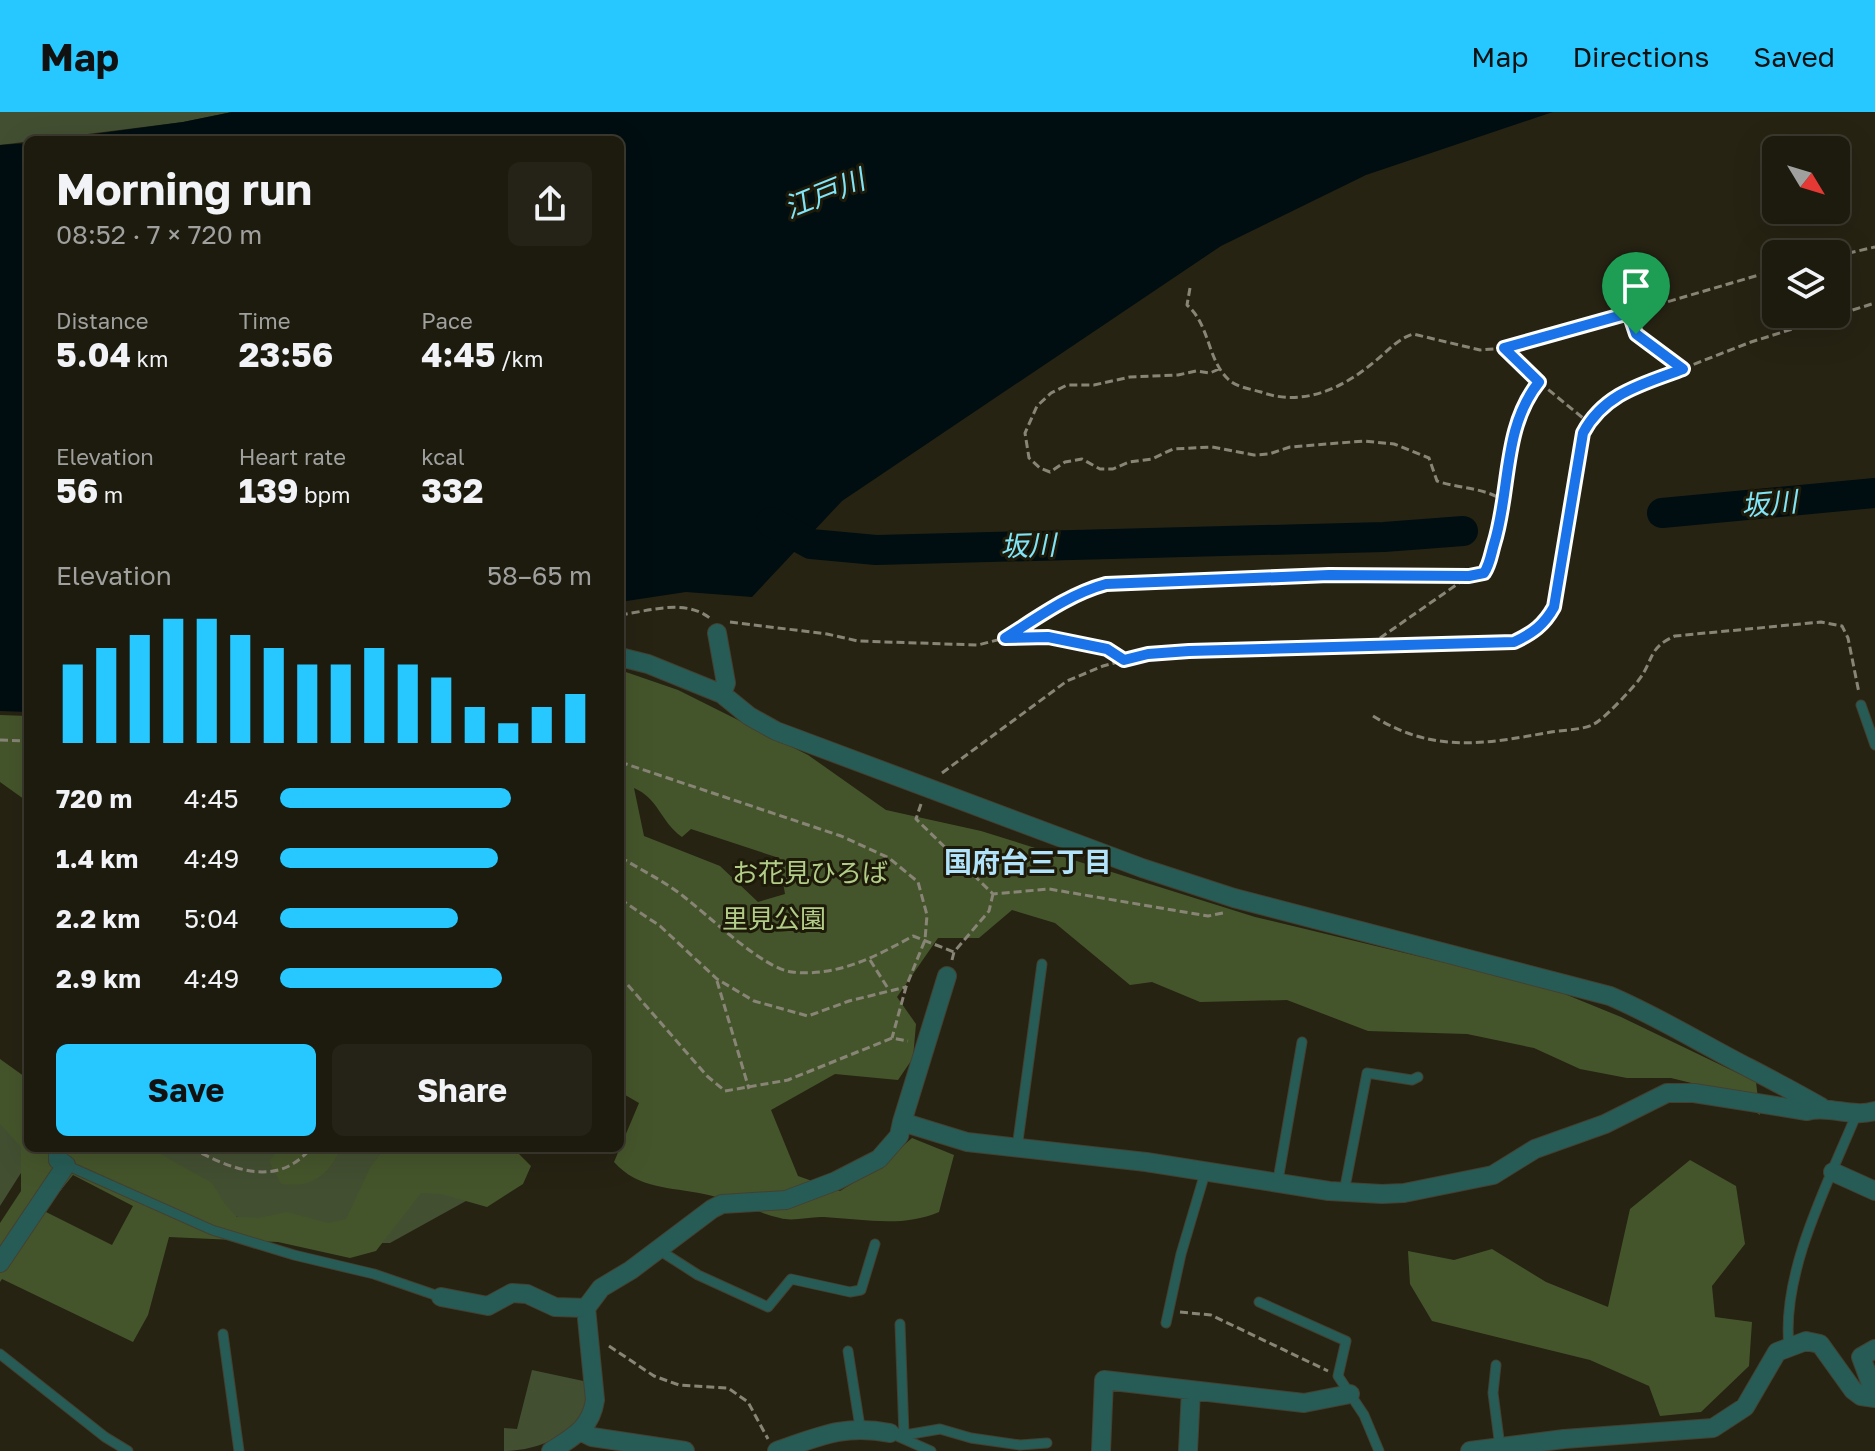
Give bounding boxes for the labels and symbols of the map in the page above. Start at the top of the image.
north arrow [1762,136,1850,224]
water label: 江戸川 [779,161,872,224]
pin [1602,252,1670,334]
water label: 坂川 [1740,484,1801,522]
water label: 坂川 [999,527,1060,562]
district label: 国府台三丁目 [944,845,1112,878]
park label: お花見ひろば [732,857,888,888]
park label: 里見公園 [722,903,826,934]

